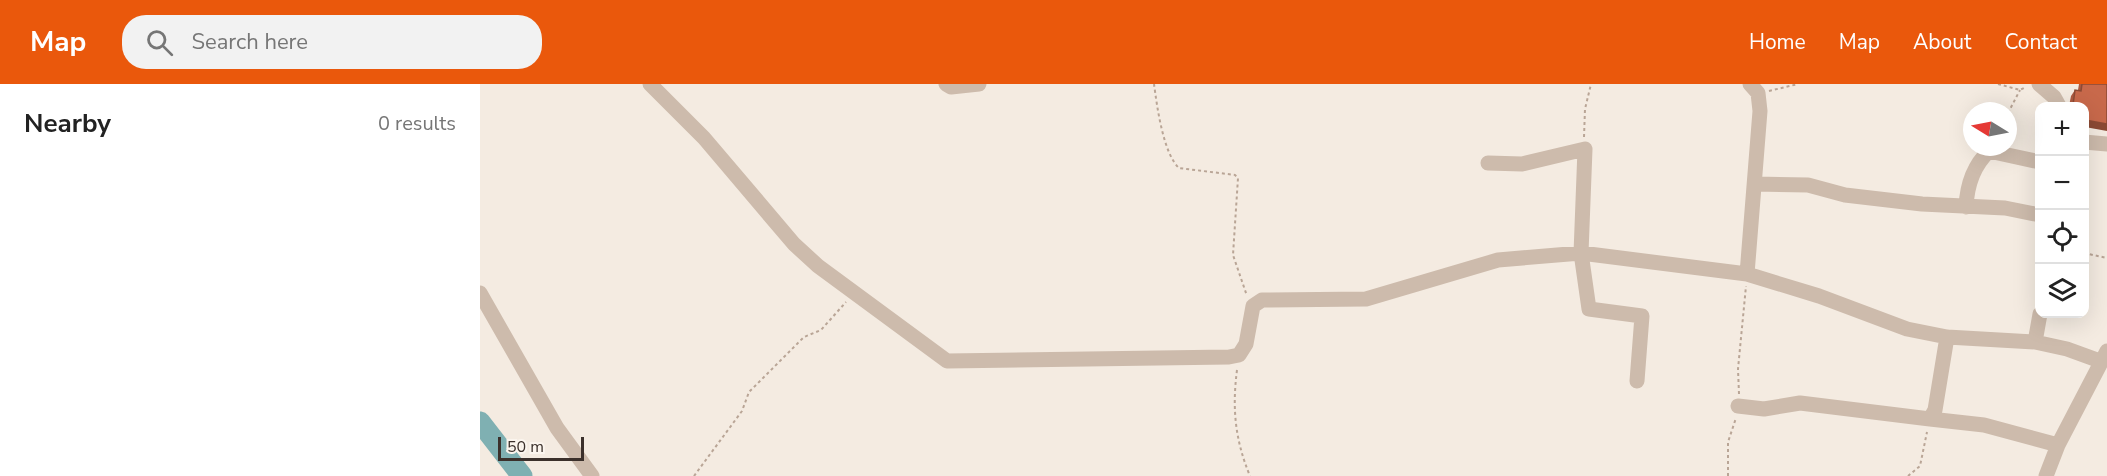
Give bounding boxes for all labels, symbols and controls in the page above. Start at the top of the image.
search box [122,15,542,69]
text: Map [30,23,86,61]
icon: search [143,26,176,59]
text: Search here [191,27,308,57]
text: Home [1749,28,1806,56]
text: Map [1839,28,1880,56]
text: About [1913,28,1971,56]
text: Contact [2004,28,2077,56]
north arrow [1963,102,2017,156]
map controls [2035,102,2089,318]
button: + [2035,102,2089,156]
text: Nearby [24,106,111,141]
text: 0 results [378,110,456,137]
button: − [2035,156,2089,210]
button: locate [2035,210,2089,264]
button: layers [2035,264,2089,318]
scale bar [498,434,584,462]
text: 50 m [507,436,544,458]

